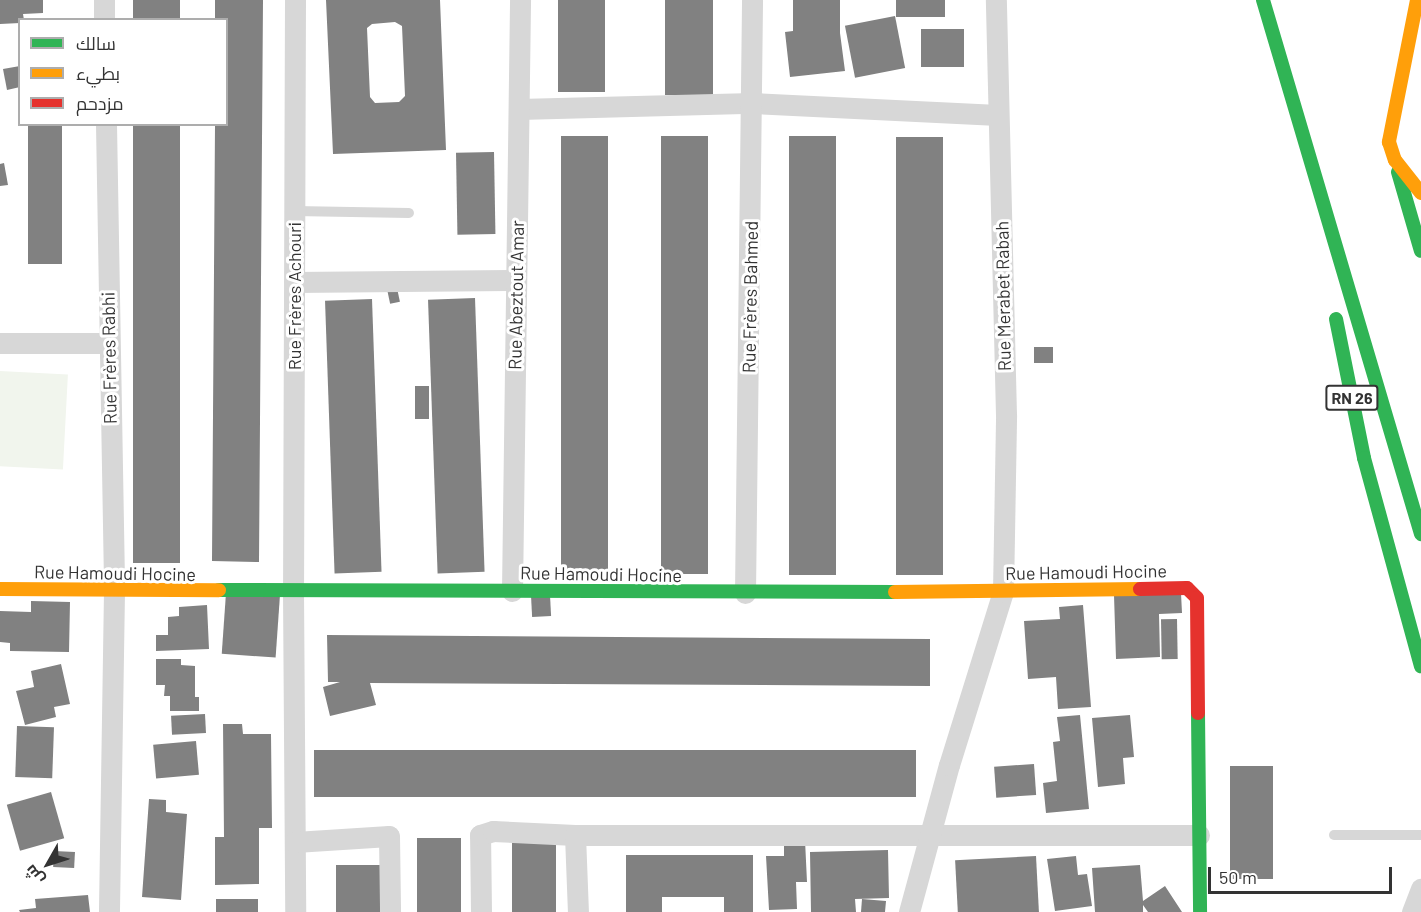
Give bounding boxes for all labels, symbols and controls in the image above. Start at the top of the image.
legend [18,18,228,126]
text: سالك [76,32,116,54]
text: بطيء [76,62,120,84]
text: مزدحم [76,92,124,114]
street label: Rue Abeztout Amar [504,220,528,370]
street label: Rue Frères Bahmed [738,221,762,373]
street label: Rue Merabet Rabah [991,221,1015,371]
street label: Rue Frères Achouri [283,222,305,370]
street label: Rue Frères Rabhi [97,292,121,424]
road number: RN 26 [1325,385,1379,411]
street label: Rue Hamoudi Hocine [1005,560,1167,584]
street label: Rue Hamoudi Hocine [34,561,196,585]
street label: Rue Hamoudi Hocine [520,562,682,586]
north arrow [18,834,78,894]
scale bar [1211,855,1396,893]
text: ش [20,862,47,890]
text: 50 m [1219,866,1257,888]

